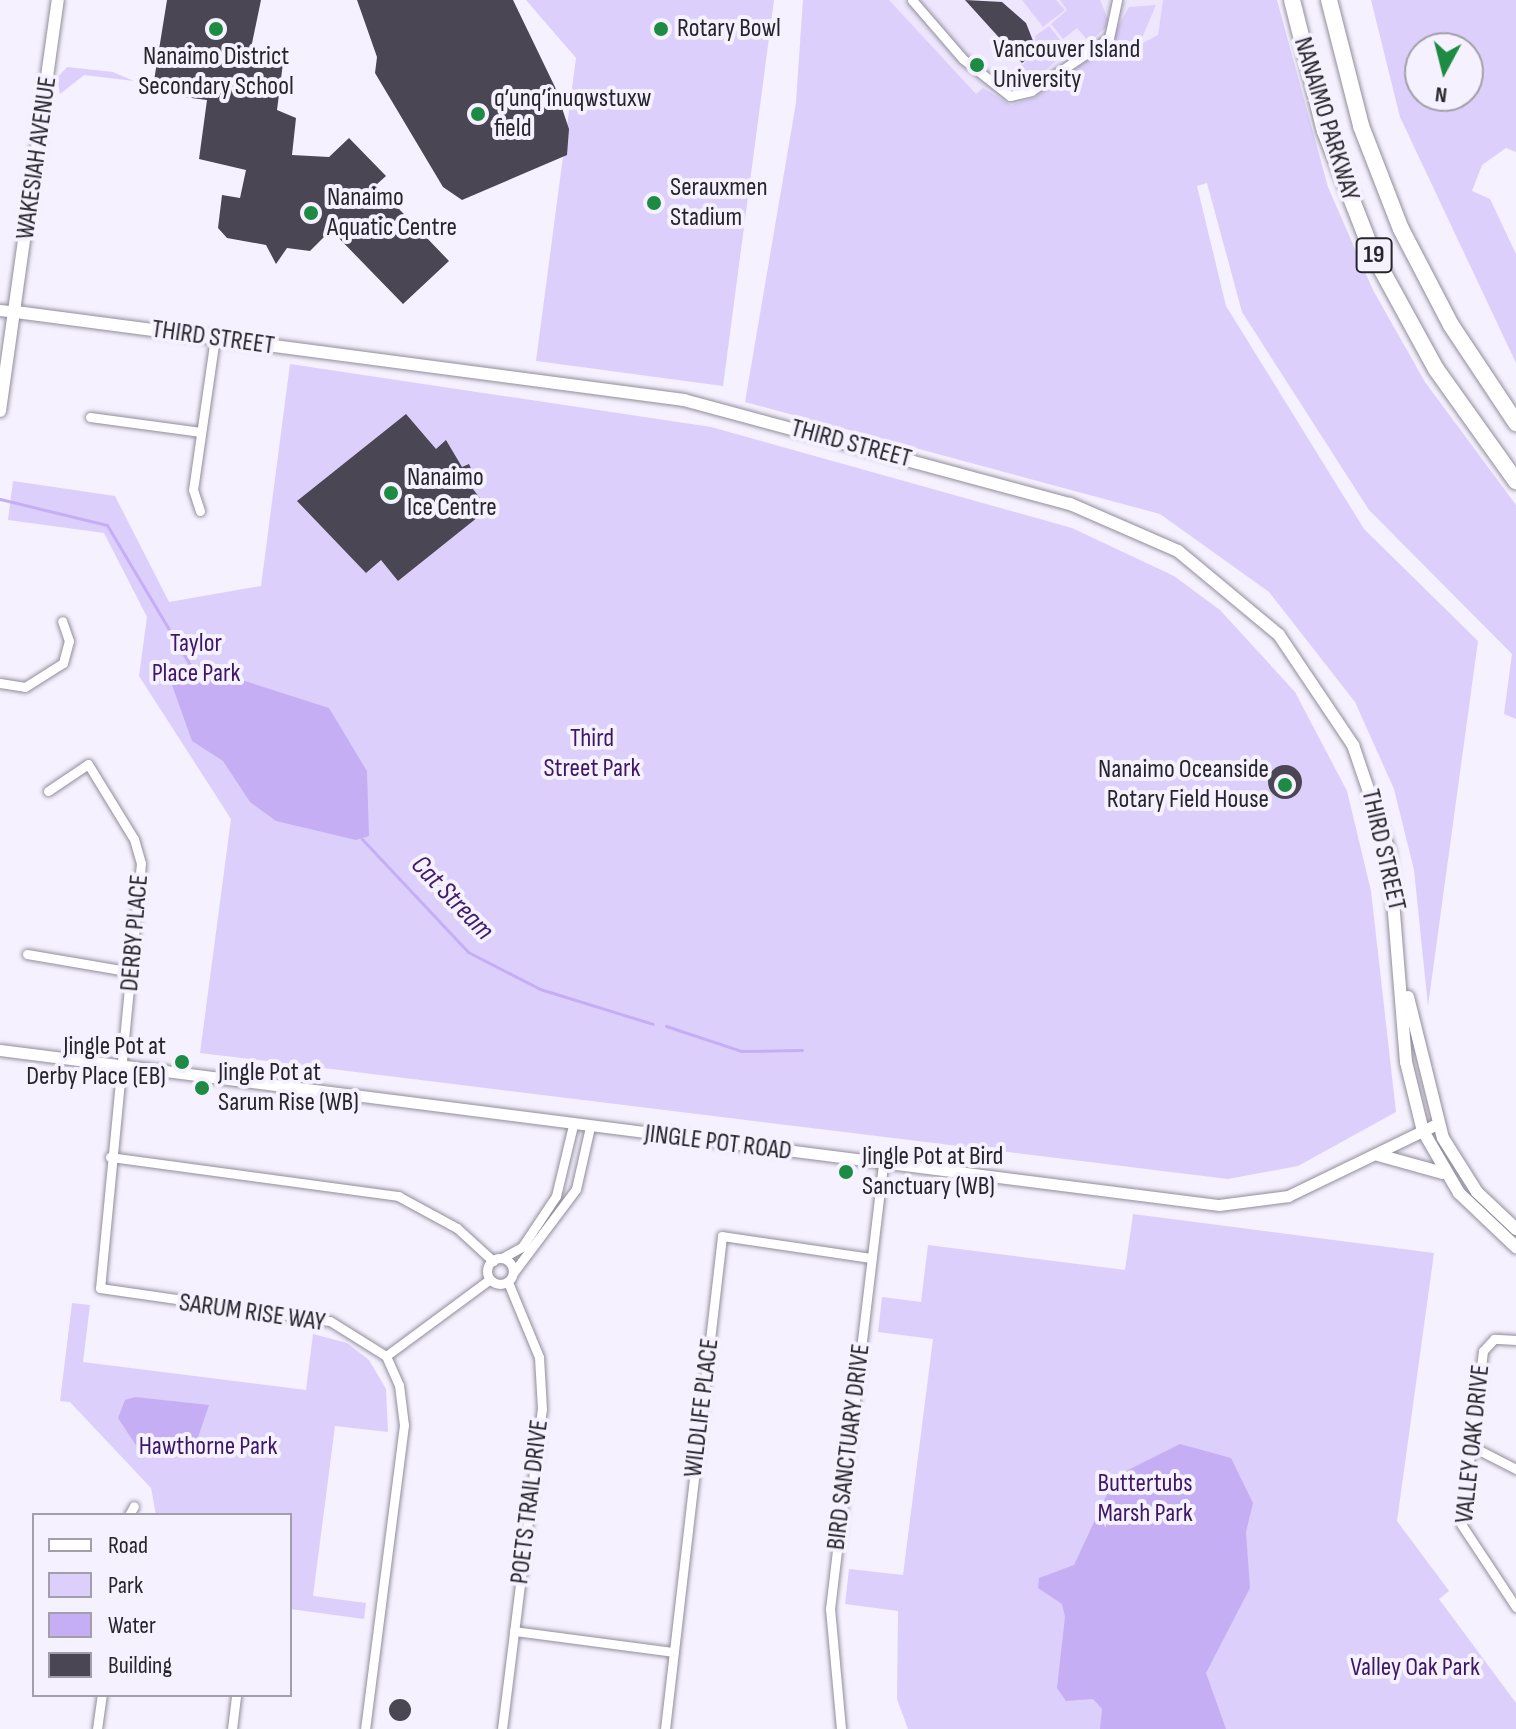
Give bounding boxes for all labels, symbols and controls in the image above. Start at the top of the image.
place label: Rotary Bowl [677,13,781,45]
marker: Nanaimo District Secondary School [207,20,225,38]
marker: Rotary Bowl [652,20,670,38]
north arrow [1404,32,1484,112]
place label: Vancouver Island University [993,34,1140,96]
street label: NANAIMO PARKWAY [1286,34,1366,204]
place label: Nanaimo District Secondary School [138,41,294,102]
marker: Vancouver Island University [968,56,986,74]
street label: WAKESIAH AVENUE [10,74,64,242]
text: N [1434,80,1449,108]
place label: q’unq’inuqwstuxw field [494,83,651,144]
marker: q’unq’inuqwstuxw field [469,105,487,123]
place label: Serauxmen Stadium [670,172,768,234]
place label: Nanaimo Aquatic Centre [327,182,457,244]
marker: Serauxmen Stadium [645,194,663,212]
marker: Nanaimo Aquatic Centre [302,204,320,222]
road number: 19 [1354,235,1394,275]
street label: THIRD STREET [150,314,276,362]
street label: THIRD STREET [787,413,915,475]
place label: Nanaimo Ice Centre [407,462,497,524]
marker: Nanaimo Ice Centre [382,484,400,502]
park label: Taylor Place Park [152,628,240,690]
park label: Third Street Park [543,723,641,784]
place label: Nanaimo Oceanside Rotary Field House [1098,754,1269,816]
marker: Nanaimo Oceanside Rotary Field House [1276,776,1294,794]
street label: THIRD STREET [1354,786,1412,914]
water label: Cat Stream [404,849,500,947]
street label: DERBY PLACE [114,873,156,993]
place label: Jingle Pot at Derby Place (EB) [26,1031,166,1092]
marker: Jingle Pot at Derby Place (EB) [173,1053,191,1071]
place label: Jingle Pot at Sarum Rise (WB) [218,1057,359,1118]
marker: Jingle Pot at Sarum Rise (WB) [193,1079,211,1097]
street label: JINGLE POT ROAD [643,1119,793,1167]
place label: Jingle Pot at Bird Sanctuary (WB) [862,1141,1003,1202]
marker: Jingle Pot at Bird Sanctuary (WB) [837,1163,855,1181]
street label: SARUM RISE WAY [177,1287,327,1339]
street label: WILDLIFE PLACE [678,1337,726,1479]
street label: BIRD SANCTUARY DRIVE [821,1342,877,1552]
street label: VALLEY OAK DRIVE [1449,1363,1497,1525]
street label: POETS TRAIL DRIVE [504,1418,556,1586]
park label: Hawthorne Park [139,1431,277,1463]
park label: Buttertubs Marsh Park [1097,1468,1193,1530]
legend [32,1513,292,1697]
text: Road [108,1531,148,1560]
text: Park [108,1571,143,1600]
text: Water [108,1611,156,1640]
text: Building [108,1651,172,1680]
park label: Valley Oak Park [1350,1652,1480,1684]

